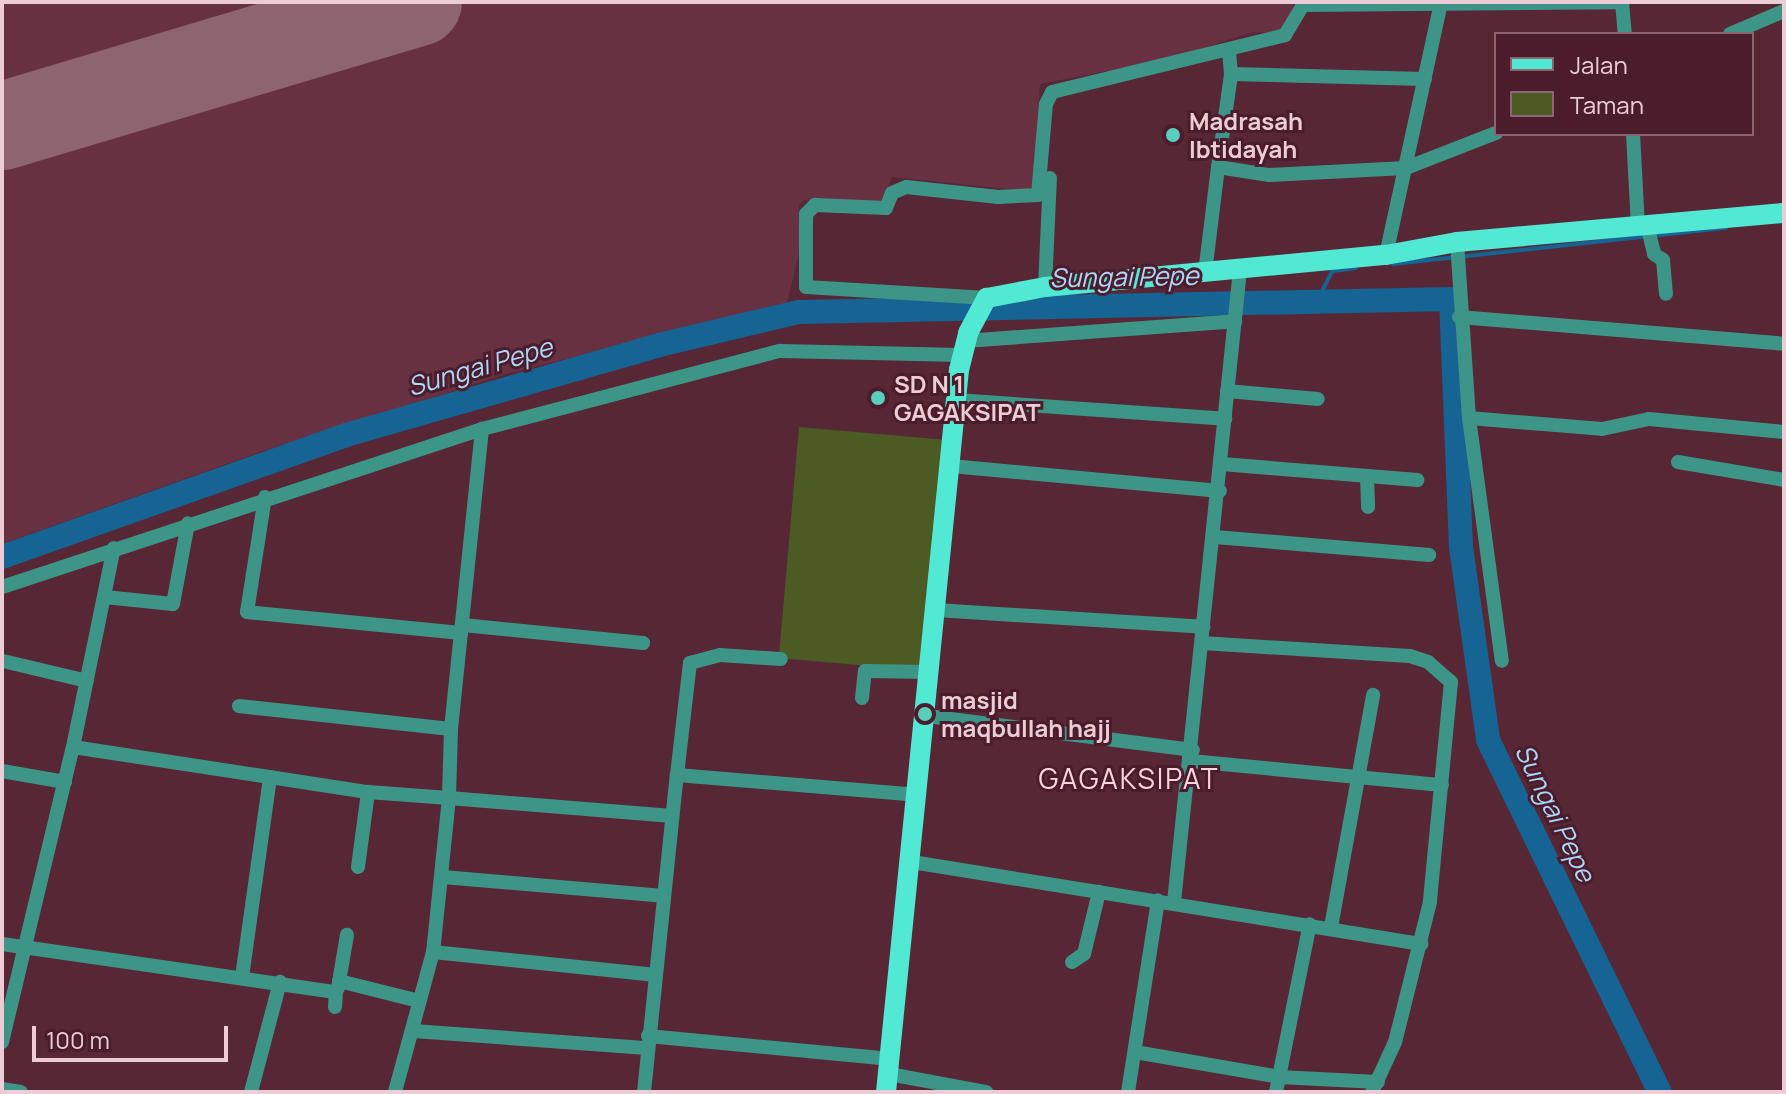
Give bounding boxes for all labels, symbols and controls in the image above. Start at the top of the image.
legend [1494,32,1754,136]
text: Jalan [1570,48,1628,81]
text: Taman [1570,88,1644,121]
place label: Madrasah Ibtidayah [1189,107,1303,163]
marker: Madrasah Ibtidayah [1164,126,1182,144]
water label: Sungai Pepe [1049,260,1199,294]
water label: Sungai Pepe [404,331,556,403]
place label: SD N 1 GAGAKSIPAT [894,370,1041,426]
marker: SD N 1 GAGAKSIPAT [869,389,887,407]
place label: masjid maqbullah hajj [941,686,1111,742]
marker: masjid maqbullah hajj [916,705,934,723]
water label: Sungai Pepe [1508,739,1602,887]
district label: GAGAKSIPAT [1038,761,1220,795]
scale bar [36,1010,232,1060]
text: 100 m [46,1023,110,1056]

